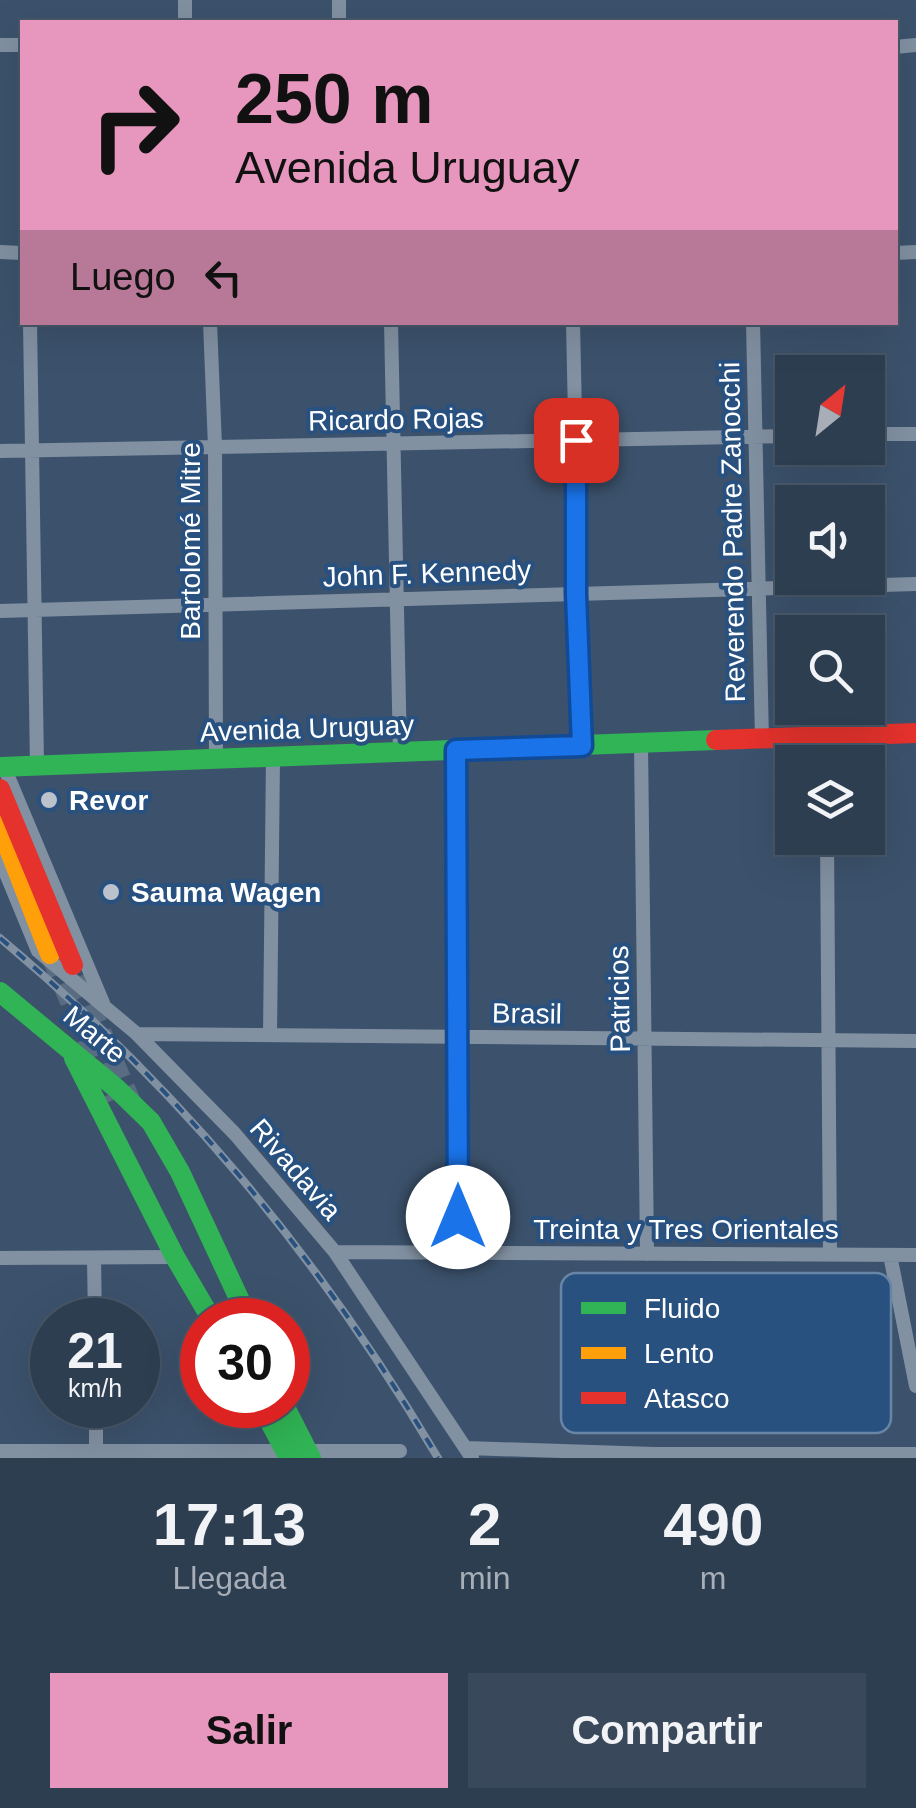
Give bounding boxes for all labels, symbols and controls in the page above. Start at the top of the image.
icon: right [70,60,200,190]
text: 250 m [235,60,433,138]
text: Avenida Uruguay [235,142,579,193]
icon: left [196,250,251,305]
text: Luego [70,256,176,298]
north arrow [775,355,885,465]
map controls [775,355,885,855]
street label: Reverendo Padre Zanocchi [714,361,751,703]
pin [534,398,619,483]
street label: Ricardo Rojas [308,402,484,437]
icon: arrive [549,413,604,468]
street label: Bartolomé Mitre [175,442,206,640]
button: sound [775,485,885,595]
street label: John F. Kennedy [322,554,532,593]
button: search [775,615,885,725]
street label: Avenida Uruguay [199,709,415,748]
button: layers [775,745,885,855]
place label: Revor [69,785,148,816]
marker: Revor [38,789,60,811]
place label: Sauma Wagen [131,877,321,908]
marker: Sauma Wagen [100,881,122,903]
street label: Patricios [603,945,636,1053]
street label: Brasil [492,997,562,1030]
street label: Marte [57,1000,132,1069]
street label: Rivadavia [244,1113,348,1226]
position arrow [406,1165,510,1269]
street label: Treinta y Tres Orientales [533,1214,839,1245]
legend [561,1273,891,1433]
text: Fluido [644,1293,720,1324]
speed limit sign: 30 [180,1298,310,1428]
text: 21 [67,1323,123,1379]
text: Lento [644,1338,714,1369]
text: km/h [68,1374,122,1402]
text: Atasco [644,1383,730,1414]
text: 17:13 [153,1491,306,1558]
text: 2 [468,1491,501,1558]
text: 490 [663,1491,763,1558]
text: Llegada [172,1560,286,1596]
text: min [459,1560,510,1596]
text: m [700,1560,727,1596]
button: Salir [50,1673,448,1788]
button: Compartir [468,1673,866,1788]

